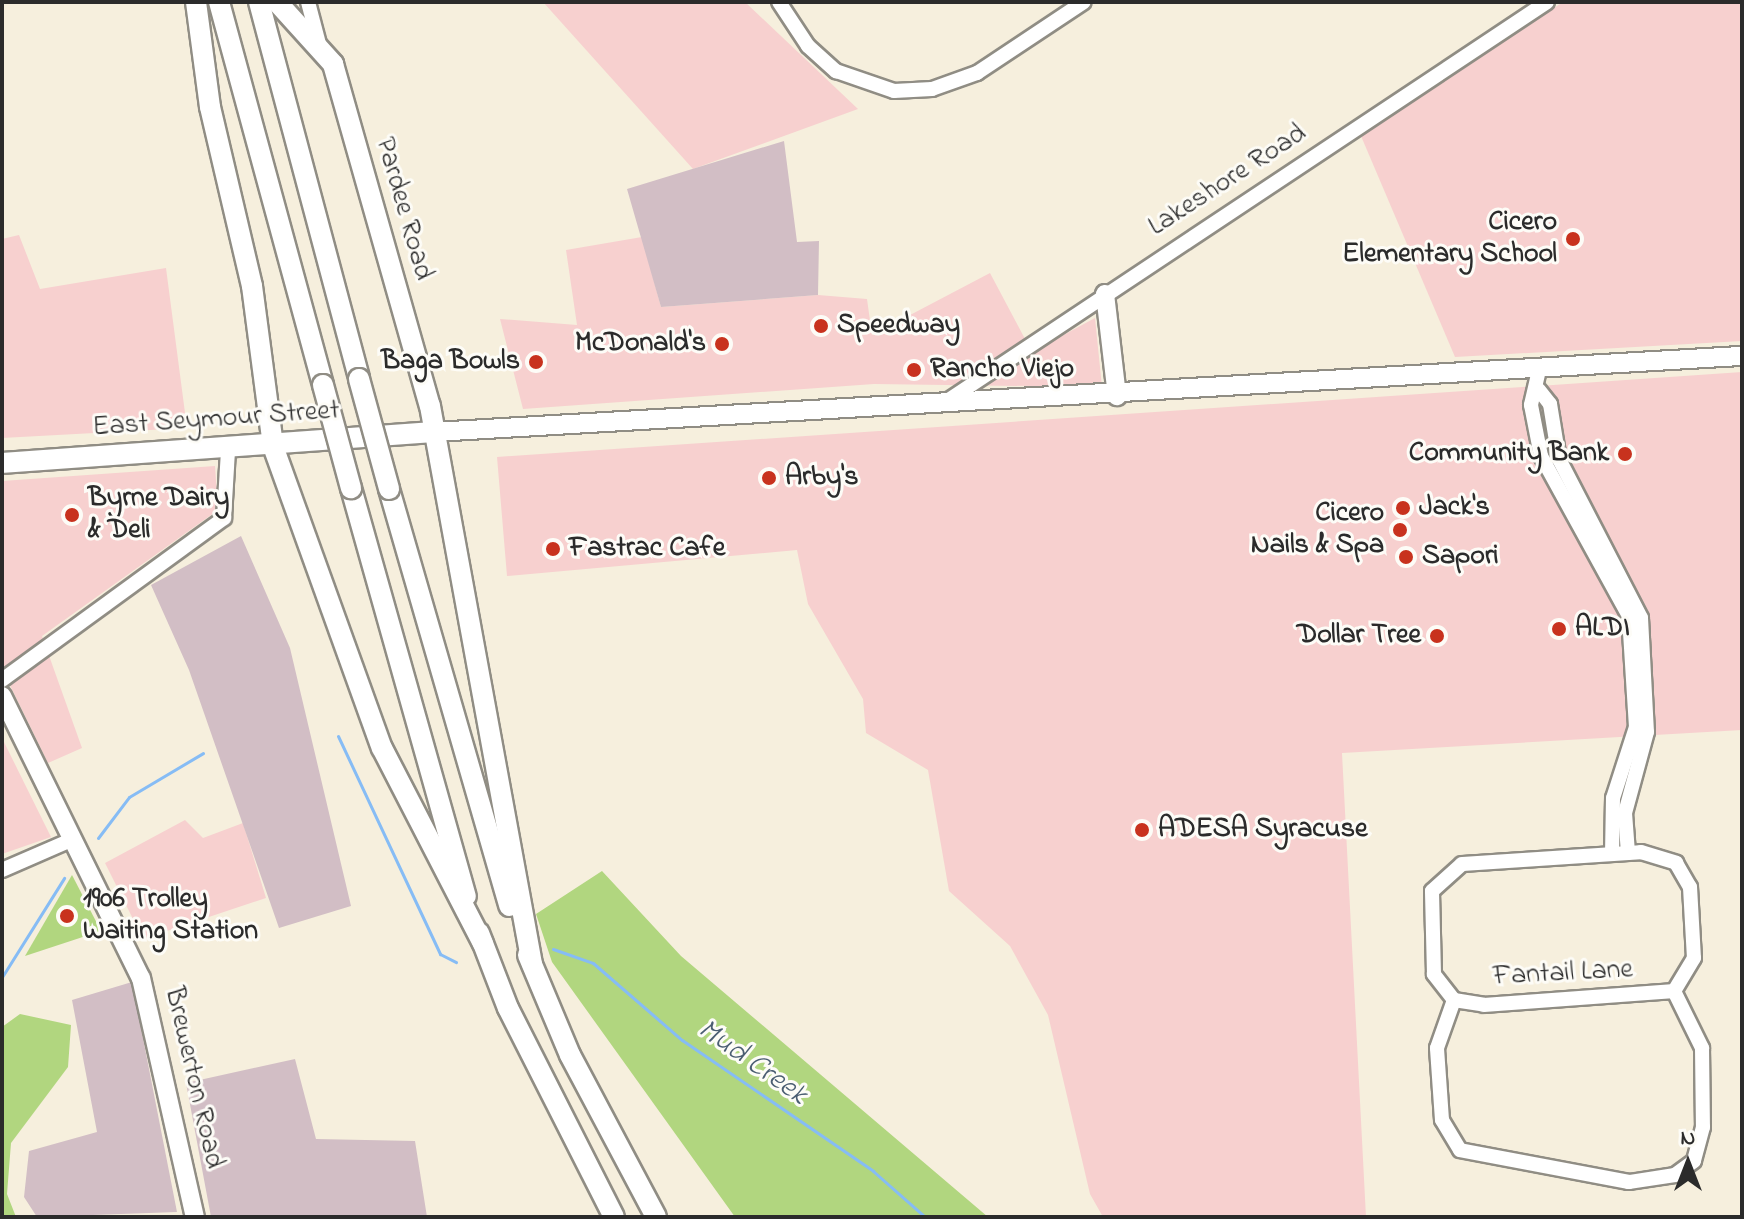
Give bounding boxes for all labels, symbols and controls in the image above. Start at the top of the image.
street label: Lakeshore Road [1143,117,1313,245]
street label: Pardee Road [367,134,439,284]
place label: Cicero Elementary School [1342,206,1557,272]
marker: Cicero Elementary School [1564,230,1582,248]
place label: Speedway [837,309,960,343]
marker: Speedway [812,317,830,335]
place label: McDonald's [575,327,706,361]
marker: McDonald's [713,335,731,353]
place label: Baga Bowls [381,345,520,379]
marker: Baga Bowls [527,353,545,371]
place label: Rancho Viejo [930,353,1074,387]
marker: Rancho Viejo [905,361,923,379]
street label: East Seymour Street [91,395,341,445]
place label: Community Bank [1409,437,1609,471]
marker: Community Bank [1616,445,1634,463]
place label: Arby's [785,461,858,495]
marker: Arby's [760,469,778,487]
place label: Byrne Dairy & Deli [88,482,229,548]
place label: Jack's [1419,491,1490,525]
place label: Cicero Nails & Spa [1251,497,1384,563]
marker: Jack's [1394,499,1412,517]
marker: Byrne Dairy & Deli [63,506,81,524]
marker: Cicero Nails & Spa [1391,521,1409,539]
place label: Fastrac Cafe [569,532,725,566]
marker: Fastrac Cafe [544,540,562,558]
place label: Sapori [1422,540,1499,574]
marker: Sapori [1397,548,1415,566]
place label: ALDI [1575,612,1630,646]
place label: Dollar Tree [1297,619,1421,653]
marker: ALDI [1550,620,1568,638]
marker: Dollar Tree [1428,627,1446,645]
place label: ADESA Syracuse [1158,813,1367,847]
marker: ADESA Syracuse [1133,821,1151,839]
place label: 1906 Trolley Waiting Station [83,883,258,949]
marker: 1906 Trolley Waiting Station [58,907,76,925]
street label: Fantail Lane [1492,954,1634,994]
street label: Brewerton Road [156,984,230,1172]
water label: Mud Creek [690,1012,814,1114]
north arrow [1648,1123,1728,1203]
text: N [1681,1123,1695,1155]

